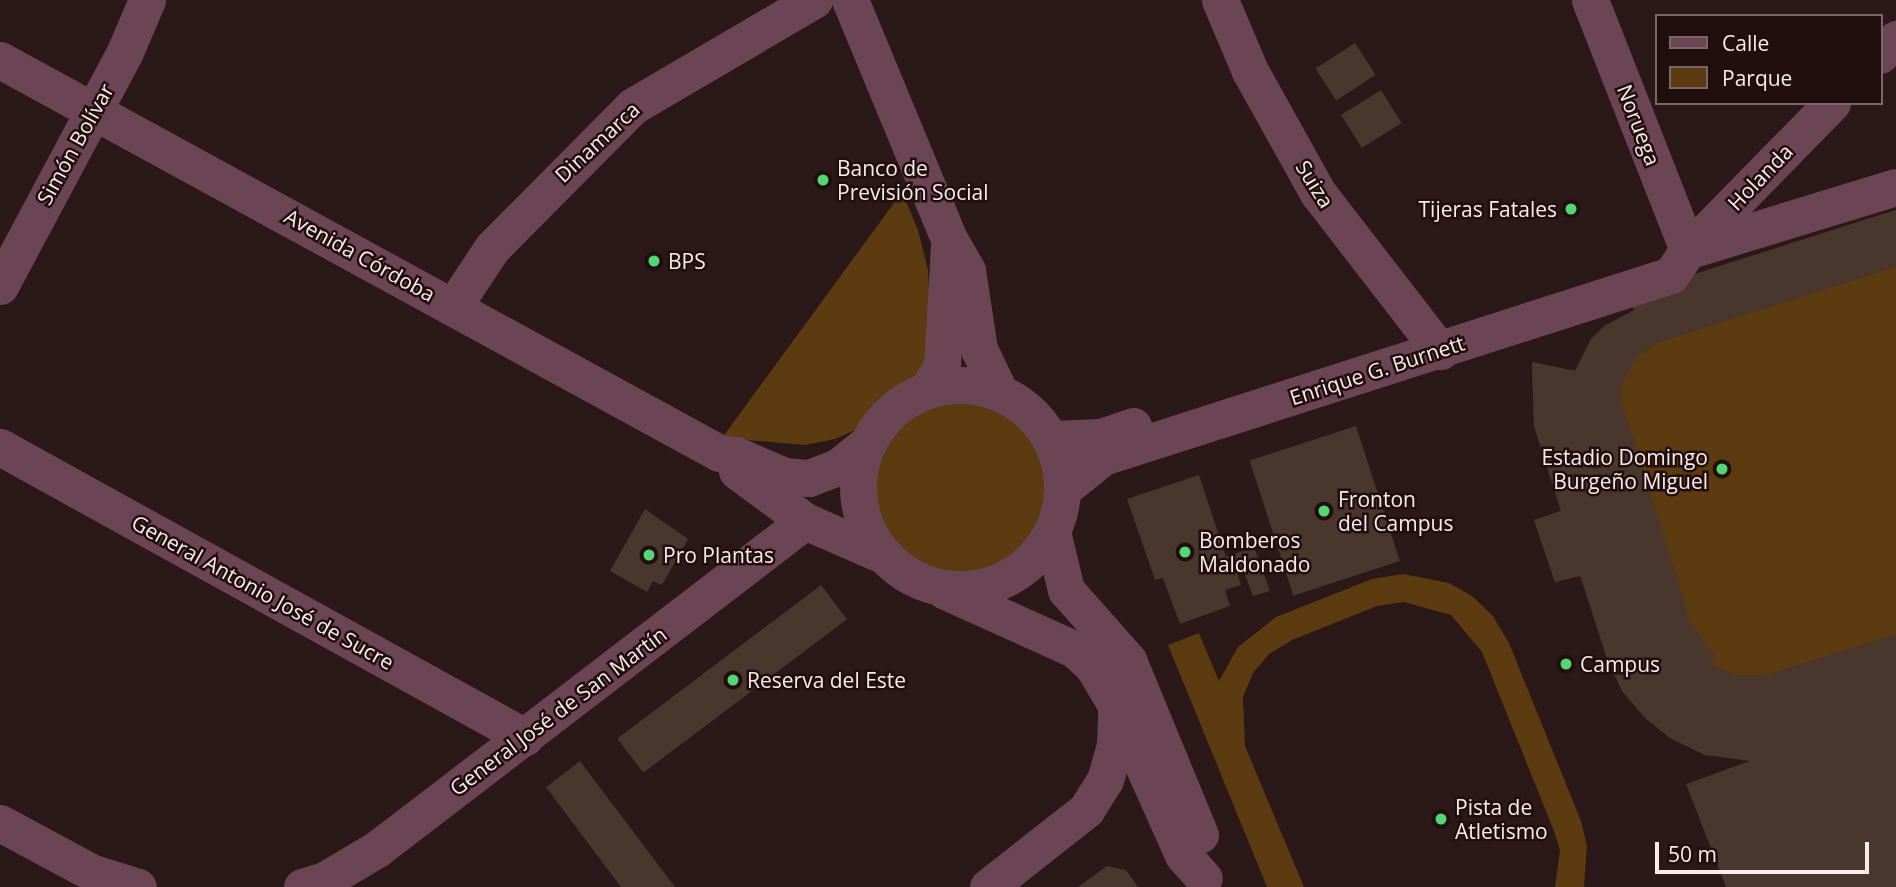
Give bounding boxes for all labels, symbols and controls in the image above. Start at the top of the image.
legend [1654,14,1882,105]
text: Calle [1722,29,1769,57]
text: Parque [1722,64,1792,92]
street label: Simón Bolívar [31,79,119,209]
street label: Noruega [1612,81,1666,169]
street label: Dinamarca [549,96,645,188]
street label: Holanda [1722,139,1798,215]
place label: Banco de Previsión Social [837,155,989,205]
street label: Suiza [1291,156,1339,212]
marker: Banco de Previsión Social [815,172,831,188]
place label: Tijeras Fatales [1419,196,1557,222]
marker: Tijeras Fatales [1563,201,1579,217]
street label: Avenida Córdoba [280,203,440,307]
place label: BPS [668,248,706,274]
marker: BPS [646,253,662,269]
street label: Enrique G. Burnett [1286,330,1468,410]
place label: Estadio Domingo Burgeño Miguel [1541,444,1708,494]
marker: Estadio Domingo Burgeño Miguel [1714,461,1730,477]
place label: Fronton del Campus [1338,486,1453,536]
marker: Fronton del Campus [1316,503,1332,519]
street label: General Antonio José de Sucre [128,509,398,675]
place label: Bomberos Maldonado [1199,527,1310,577]
place label: Pro Plantas [663,542,774,568]
marker: Bomberos Maldonado [1177,544,1193,560]
marker: Pro Plantas [641,547,657,563]
street label: General José de San Martín [445,621,671,801]
place label: Campus [1580,651,1660,677]
marker: Campus [1558,656,1574,672]
place label: Reserva del Este [747,667,906,693]
marker: Reserva del Este [725,672,741,688]
place label: Pista de Atletismo [1455,794,1548,844]
marker: Pista de Atletismo [1433,811,1449,827]
scale bar [1658,828,1871,872]
text: 50 m [1668,840,1717,868]

